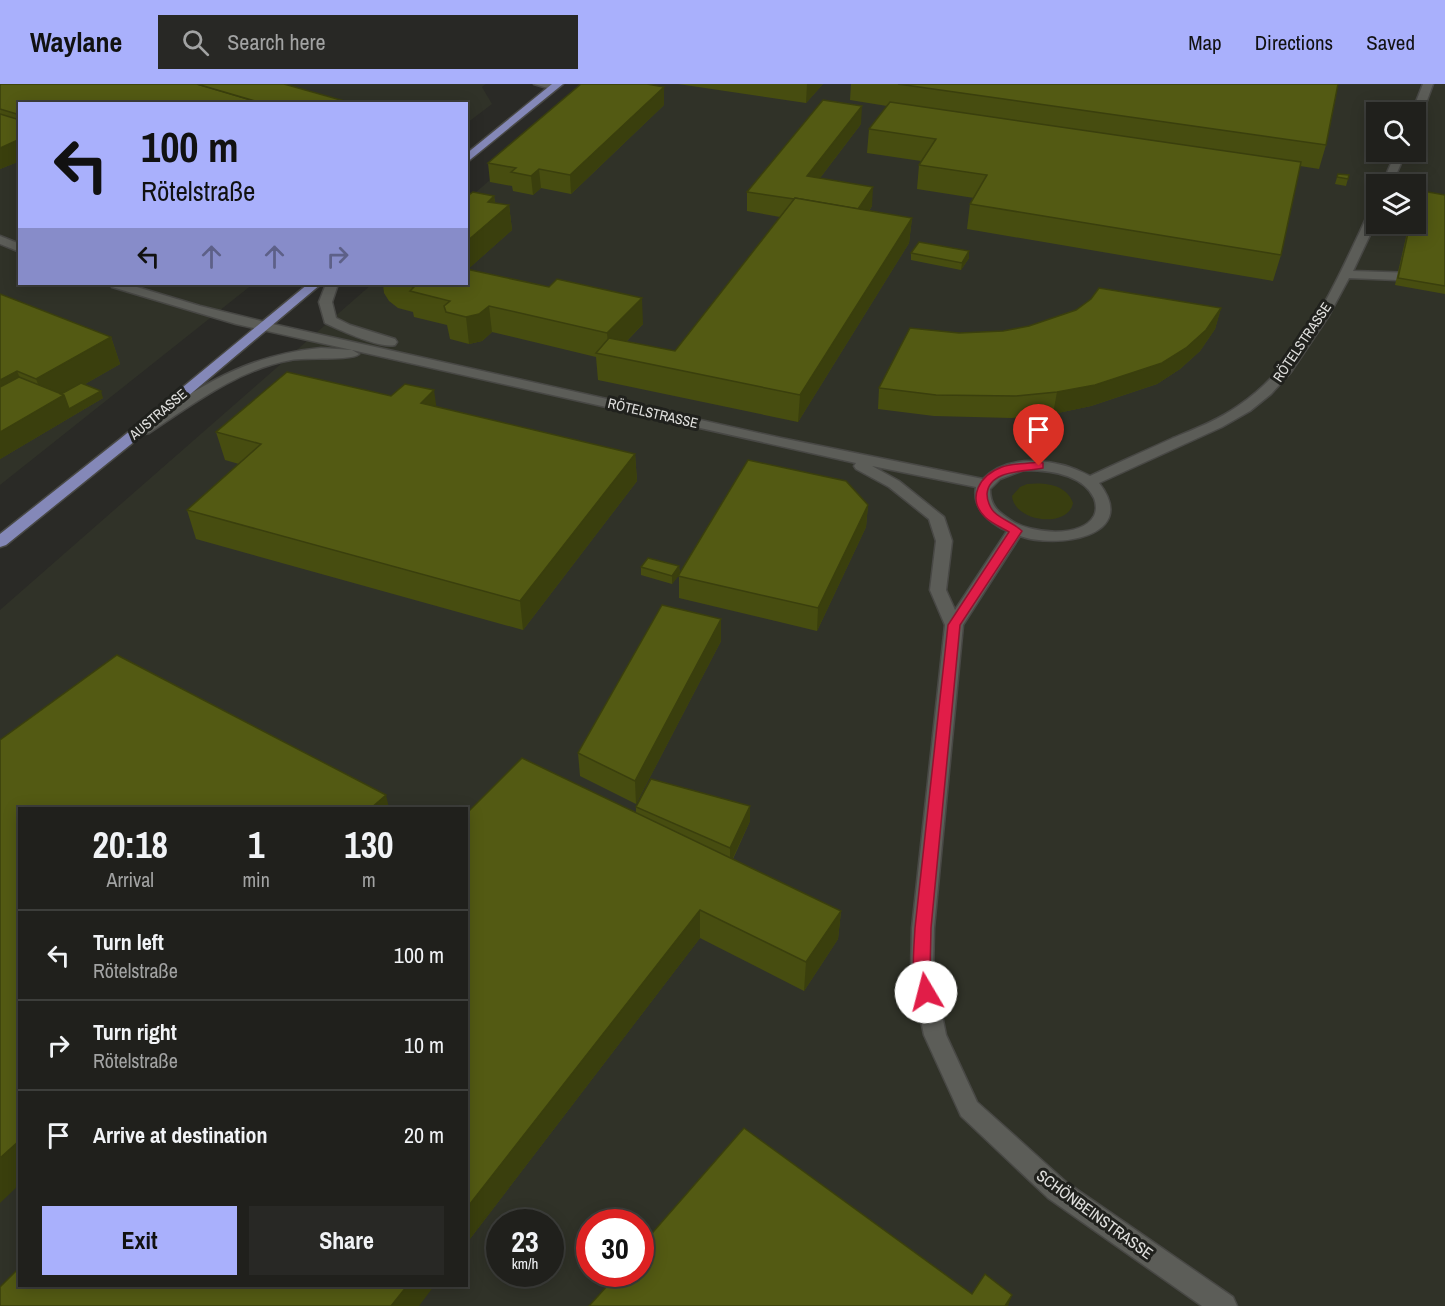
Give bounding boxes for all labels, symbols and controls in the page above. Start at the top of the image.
search box [158,15,578,69]
text: Waylane [30,23,122,61]
icon: search [179,26,212,59]
text: Search here [227,27,326,57]
text: Map [1188,28,1222,57]
text: Directions [1255,28,1333,57]
text: Saved [1366,28,1415,57]
map controls [1366,102,1426,234]
button: search [1366,102,1426,162]
text: 100 m [141,119,239,175]
icon: left [42,126,120,204]
text: Rötelstraße [141,173,255,209]
button: layers [1366,174,1426,234]
icon: left [132,240,165,273]
icon: ahead [195,240,228,273]
icon: ahead [258,240,291,273]
icon: right [321,240,354,273]
street label: RÖTELSTRASSE [1269,299,1335,385]
street label: AUSTRASSE [125,385,190,444]
street label: RÖTELSTRASSE [606,394,700,432]
pin [1013,404,1064,466]
icon: arrive [1022,413,1055,446]
text: 20:18 [92,821,168,869]
text: 1 [248,821,264,869]
text: 130 [344,821,394,869]
text: Arrival [107,866,154,893]
text: min [242,866,270,893]
text: m [362,866,376,893]
text: Turn left [93,927,164,957]
icon: left [42,939,75,972]
text: 100 m [394,940,444,970]
text: Rötelstraße [93,957,178,984]
position arrow [894,960,958,1024]
text: Turn right [93,1017,177,1047]
icon: right [42,1029,75,1062]
text: 10 m [404,1030,444,1060]
text: Rötelstraße [93,1047,178,1074]
icon: arrive [42,1119,75,1152]
text: Arrive at destination [93,1120,267,1150]
text: 20 m [404,1120,444,1150]
street label: SCHÖNBEINSTRASSE [1032,1164,1158,1264]
button: Exit [42,1206,237,1275]
button: Share [249,1206,444,1275]
speed limit sign: 30 [576,1209,654,1287]
text: 23 [511,1221,539,1261]
text: km/h [512,1253,538,1274]

